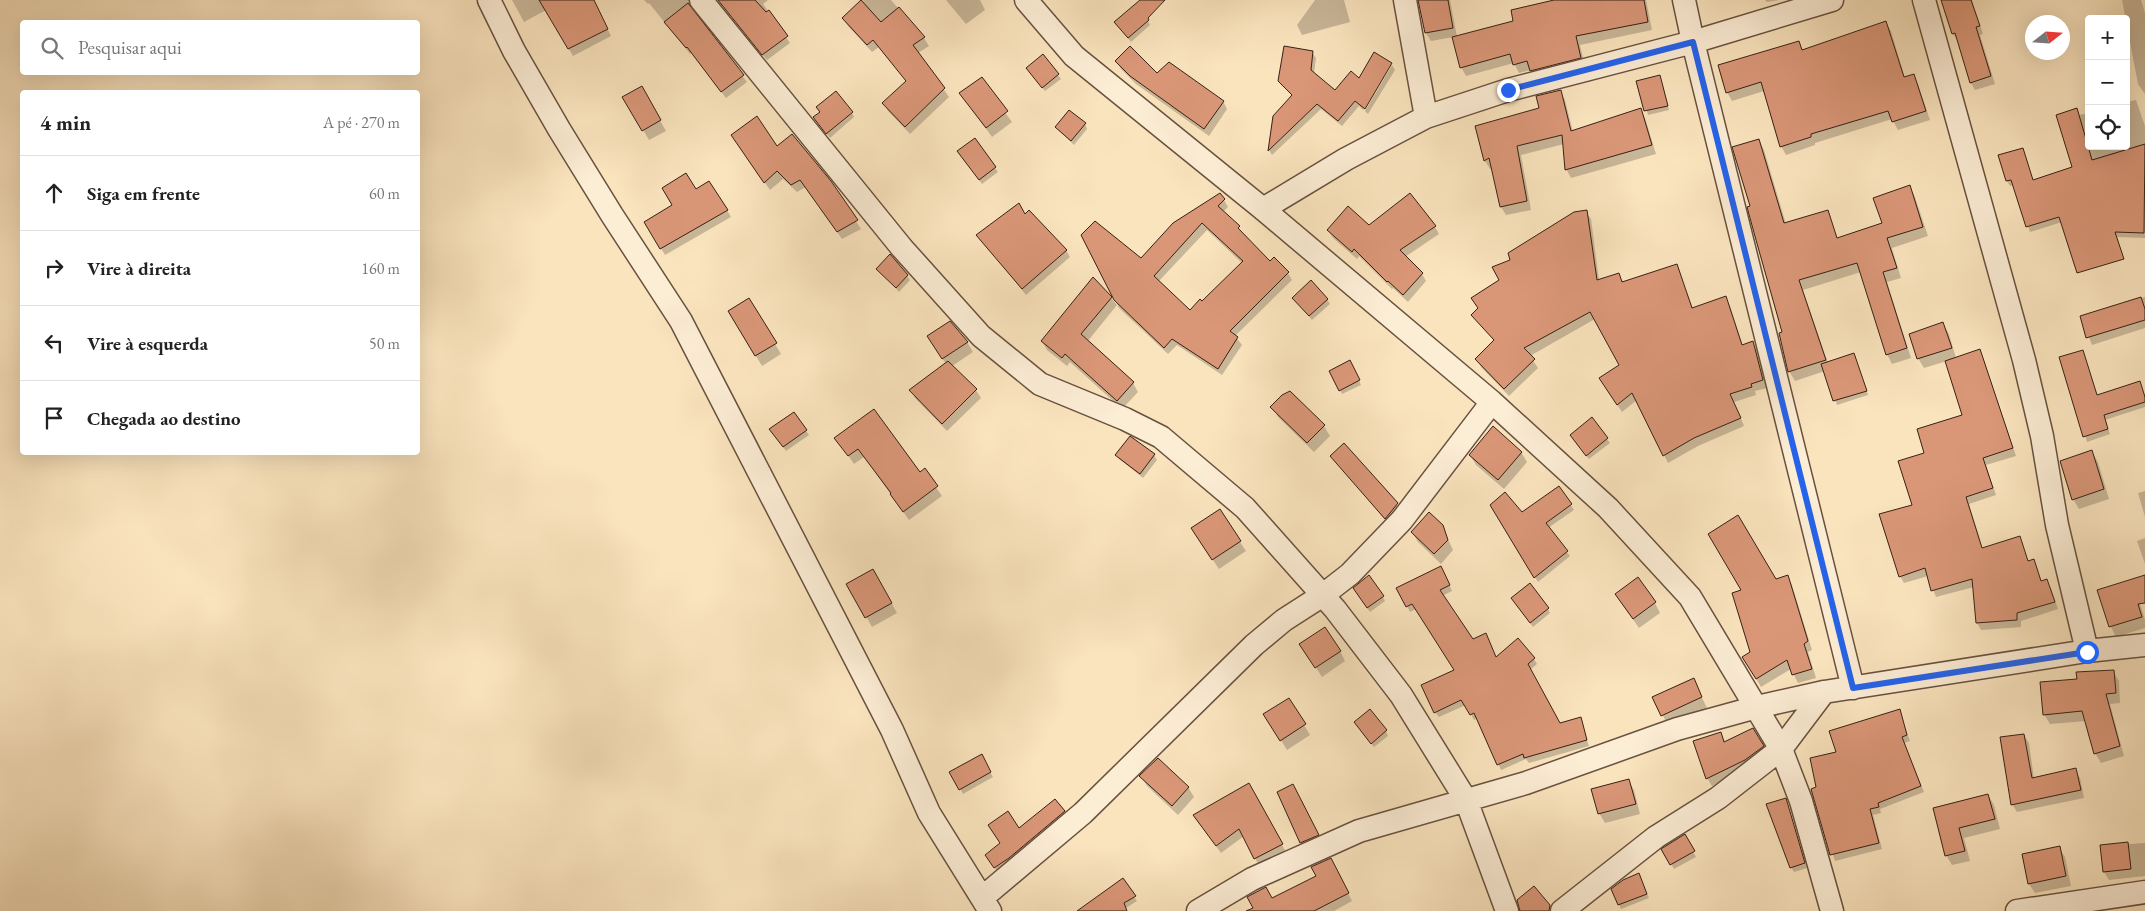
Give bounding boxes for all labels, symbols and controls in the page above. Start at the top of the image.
north arrow [2025,15,2070,60]
map controls [2085,15,2130,150]
button: + [2085,15,2130,60]
search box [20,20,420,75]
icon: search [38,34,66,62]
text: Pesquisar aqui [78,35,182,60]
button: − [2085,60,2130,105]
route end [1497,79,1520,102]
button: locate [2085,105,2130,150]
text: 4 min [40,109,91,136]
text: A pé · 270 m [323,112,400,133]
icon: ahead [40,179,68,207]
text: Siga em frente [87,181,200,206]
text: 60 m [369,183,400,204]
icon: right [40,254,68,282]
text: Vire à direita [87,256,191,281]
text: 160 m [361,258,400,279]
icon: left [40,329,68,357]
text: Vire à esquerda [87,331,208,356]
text: 50 m [369,333,400,354]
icon: arrive [40,404,68,432]
text: Chegada ao destino [87,406,241,431]
route start [2076,641,2099,664]

